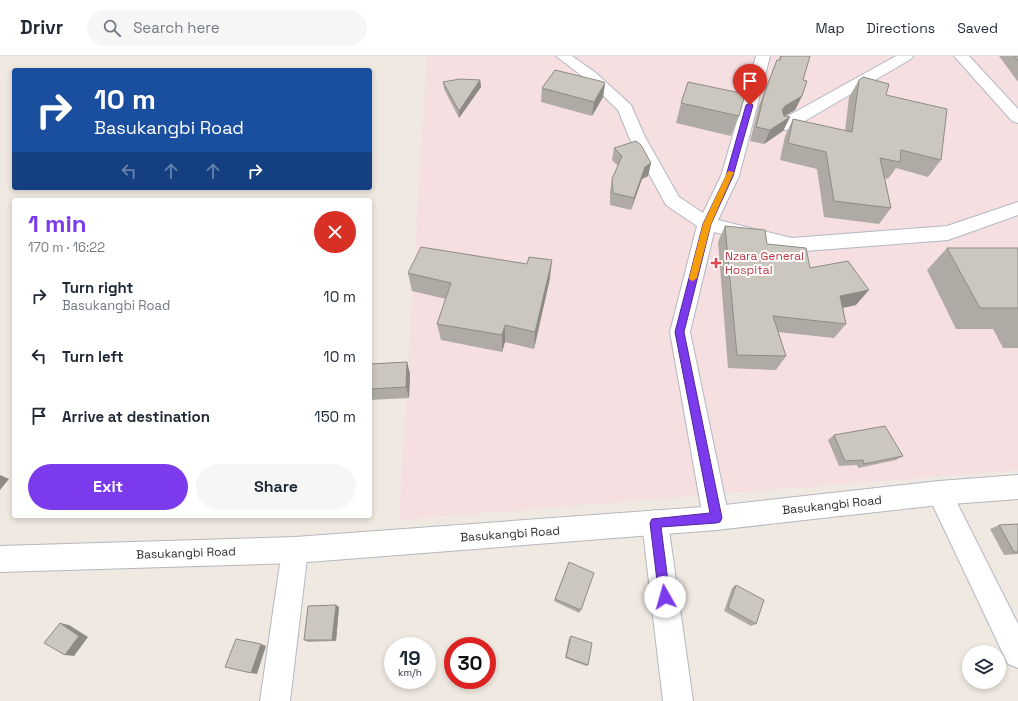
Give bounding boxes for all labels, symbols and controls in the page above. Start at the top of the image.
search box [87,10,367,46]
text: Drivr [20,15,63,40]
icon: search [101,17,123,39]
text: Search here [133,18,220,37]
text: Map [815,19,845,37]
text: Directions [867,19,935,37]
text: Saved [957,19,998,37]
pin [733,64,767,105]
icon: arrive [739,70,761,92]
text: 10 m [94,81,156,117]
icon: right [28,84,80,136]
text: Basukangbi Road [94,116,244,139]
icon: left [118,160,140,182]
icon: ahead [160,160,182,182]
icon: ahead [202,160,224,182]
icon: right [244,160,266,182]
text: 1 min [28,208,87,239]
button: close [314,211,356,253]
text: 170 m · 16:22 [28,239,105,256]
place label: Nzara General Hospital [725,248,804,278]
marker: Nzara General Hospital [710,257,722,269]
text: Turn right [62,278,133,297]
icon: right [28,285,50,307]
text: 10 m [323,287,356,306]
text: Basukangbi Road [62,297,170,314]
icon: left [28,345,50,367]
text: Turn left [62,347,124,366]
text: 10 m [323,347,356,366]
icon: arrive [28,405,50,427]
text: Arrive at destination [62,407,210,426]
text: 150 m [314,407,356,426]
button: Exit [28,464,188,510]
button: Share [196,464,356,510]
street label: Basukangbi Road [781,492,883,518]
street label: Basukangbi Road [460,523,560,545]
street label: Basukangbi Road [136,543,236,563]
position arrow [644,576,686,618]
speed limit sign: 30 [444,637,496,689]
text: 19 [399,645,421,671]
map controls [962,645,1006,689]
button: layers [962,645,1006,689]
text: km/h [398,666,422,679]

